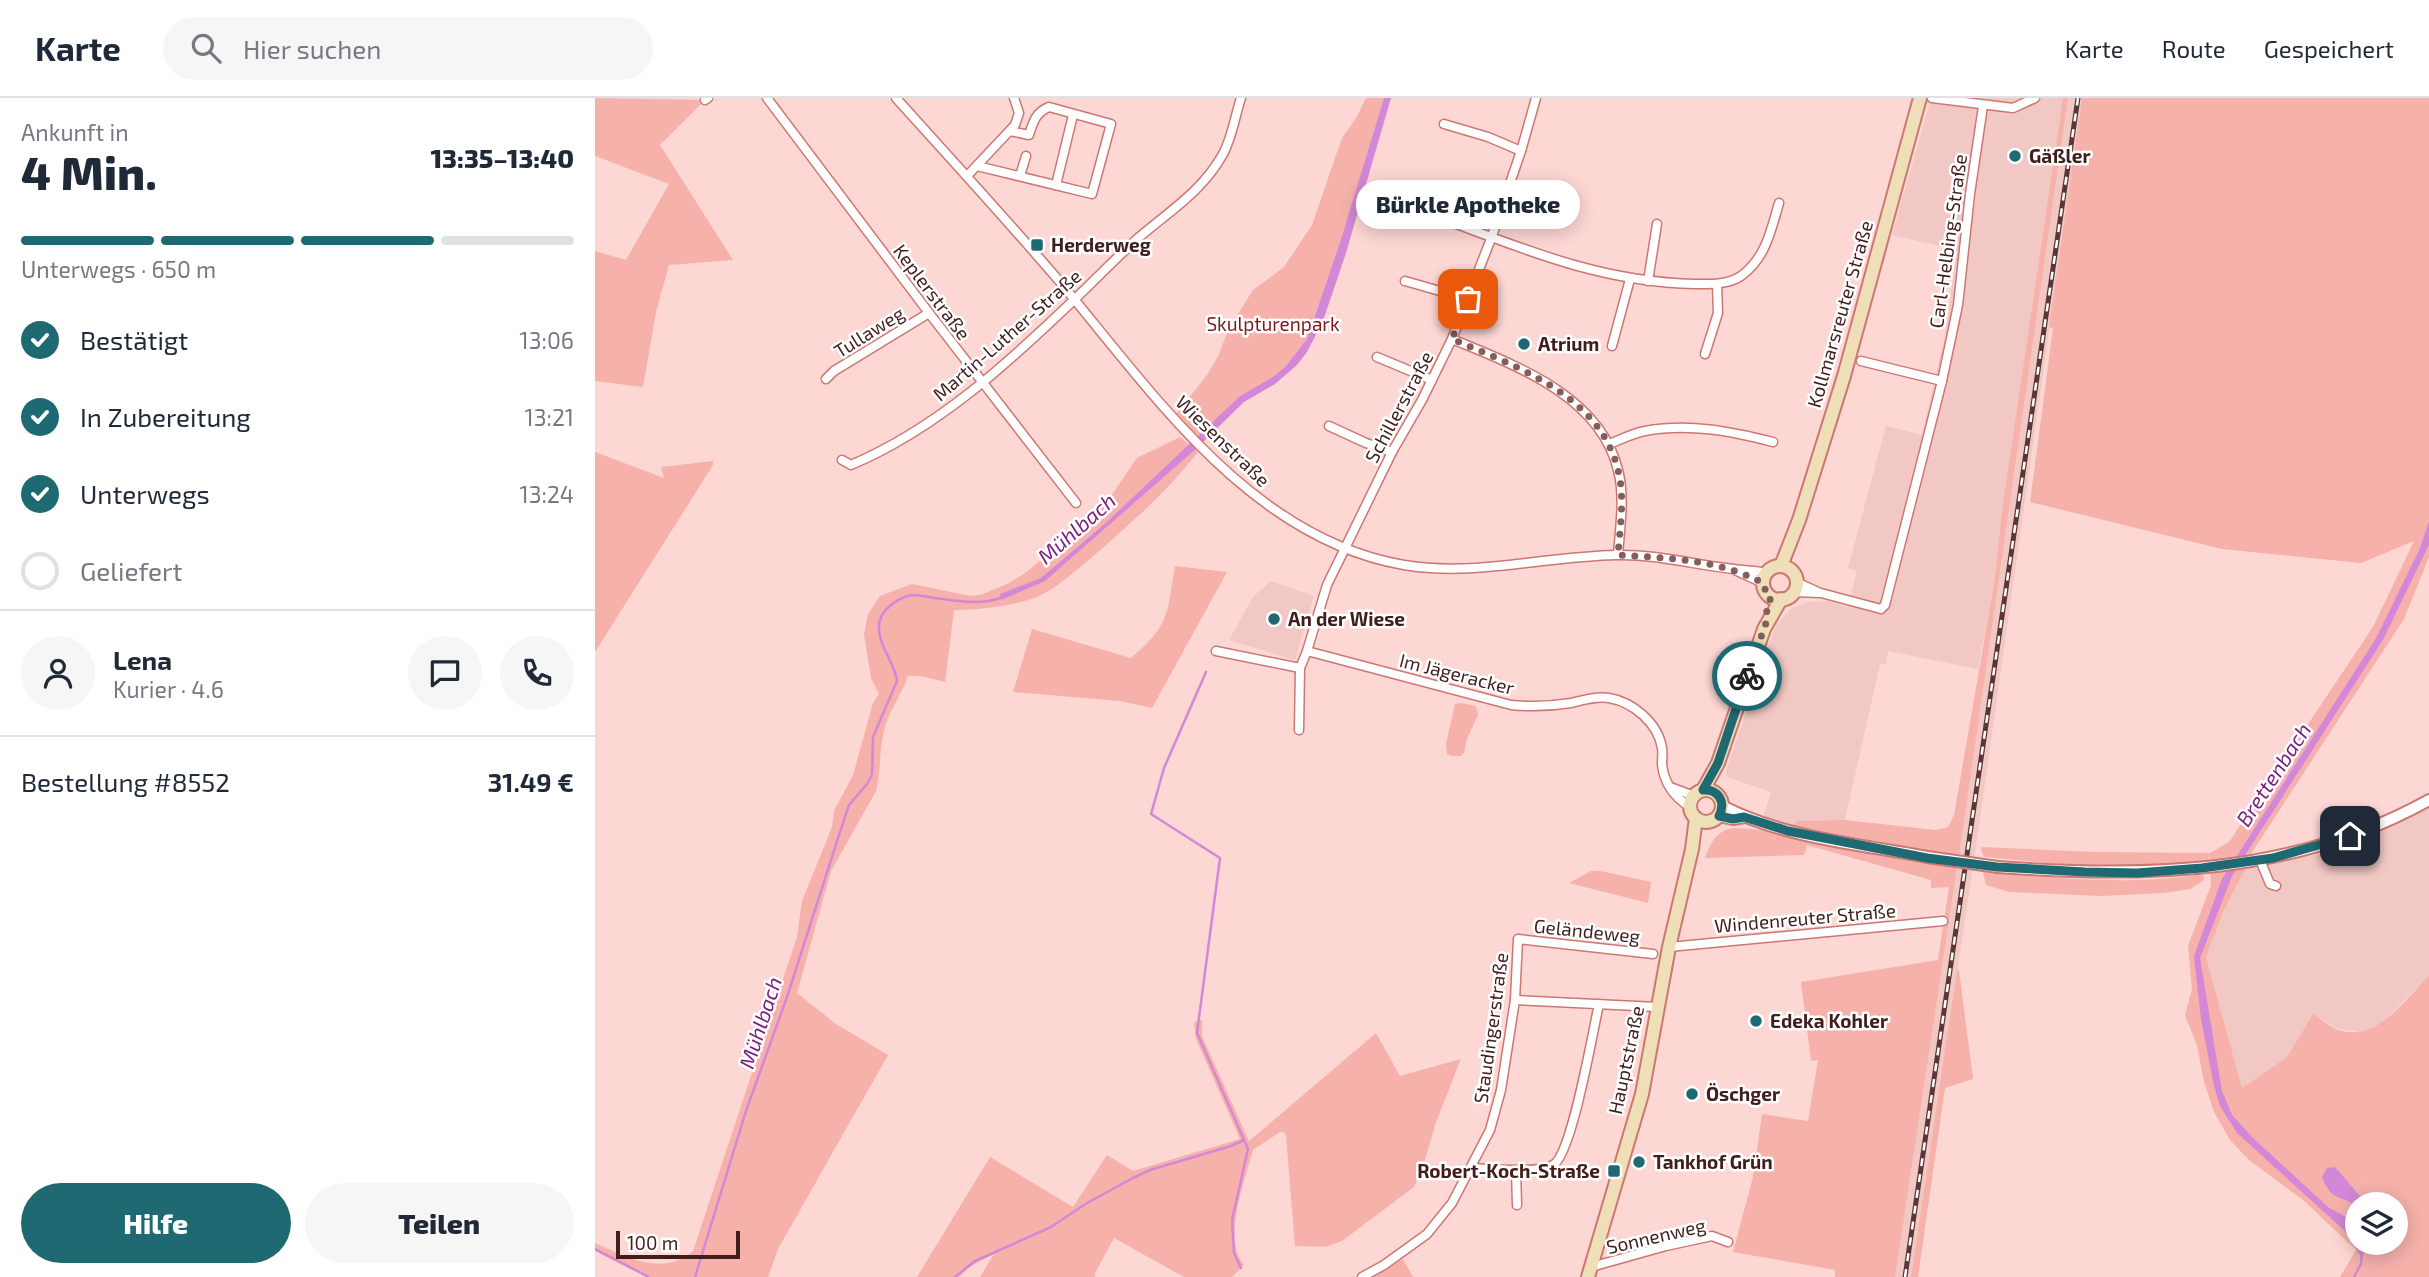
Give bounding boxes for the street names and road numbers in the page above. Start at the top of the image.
street label: Carl-Helbing-Straße [1924,152,1971,329]
street label: Kollmarsreuter Straße [1802,218,1877,410]
street label: Keplerstraße [889,239,976,344]
street label: Martin-Luther-Straße [928,264,1086,405]
street label: Tullaweg [829,301,908,362]
street label: Schillerstraße [1360,347,1438,466]
street label: Wiesenstraße [1172,390,1275,491]
street label: Im Jägeracker [1397,648,1517,699]
street label: Windenreuter Straße [1713,898,1897,937]
street label: Geländeweg [1533,913,1642,948]
street label: Staudingerstraße [1469,951,1512,1105]
street label: Hauptstraße [1603,1004,1648,1116]
street label: Sonnenweg [1604,1213,1708,1258]

